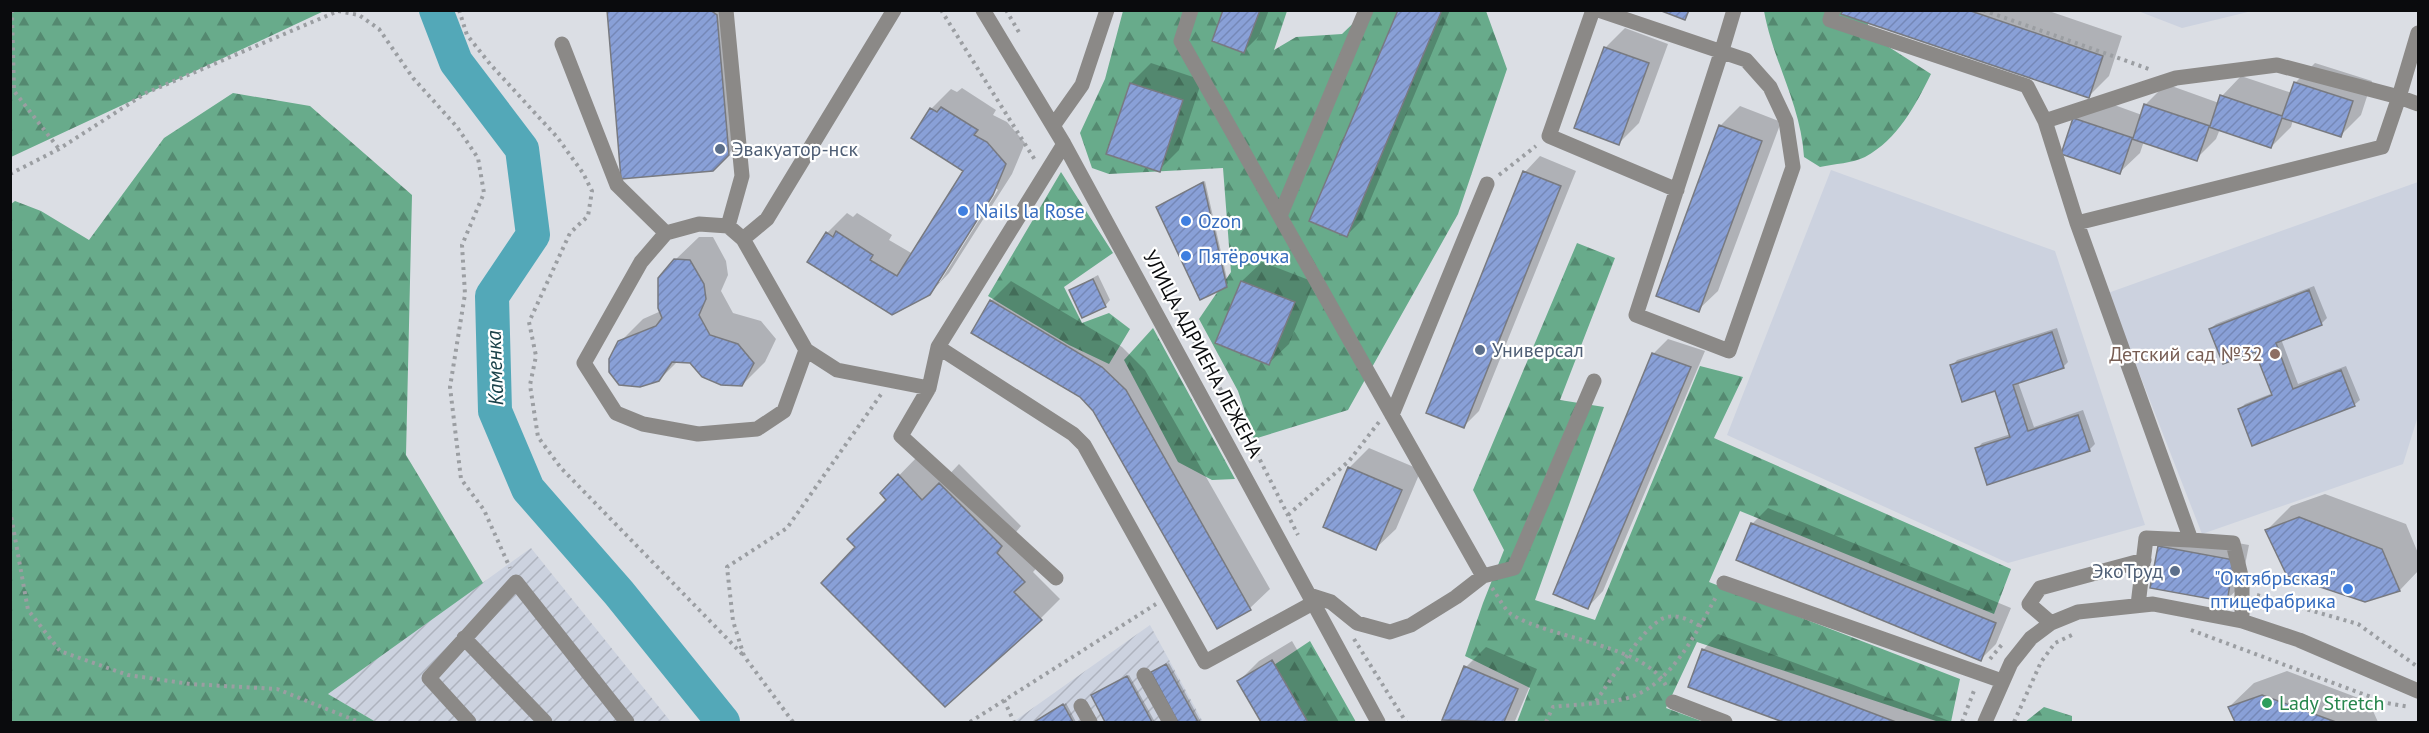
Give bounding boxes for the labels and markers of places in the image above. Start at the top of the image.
place label: Эвакуатор-нск [732,136,858,162]
marker: Эвакуатор-нск [713,142,727,156]
place label: Nails la Rose [975,198,1085,224]
marker: Nails la Rose [956,204,970,218]
place label: Ozon [1198,208,1242,234]
marker: Ozon [1179,214,1193,228]
place label: Пятёрочка [1198,243,1289,269]
marker: Пятёрочка [1179,249,1193,263]
place label: Универсал [1492,337,1584,363]
place label: Детский сад №32 [2109,341,2263,367]
marker: Универсал [1473,343,1487,357]
marker: Детский сад №32 [2268,347,2282,361]
place label: ЭкоТруд [2092,558,2163,584]
marker: ЭкоТруд [2168,564,2182,578]
place label: "Октябрьская" птицефабрика [2210,565,2336,614]
marker: "Октябрьская" птицефабрика [2341,582,2355,596]
place label: Lady Stretch [2279,690,2384,716]
marker: Lady Stretch [2260,696,2274,710]

